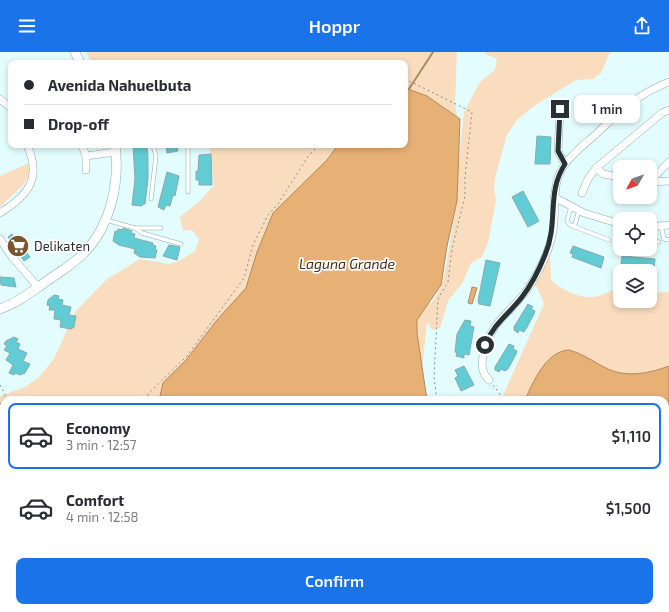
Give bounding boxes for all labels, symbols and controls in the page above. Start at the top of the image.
icon: menu [16,15,38,37]
text: Hoppr [309,15,360,37]
icon: share [631,15,653,37]
text: Avenida Nahuelbuta [48,76,191,94]
callout: 1 min [574,95,640,123]
route end [551,100,569,118]
text: 1 min [592,101,622,117]
text: Drop-off [48,115,109,133]
north arrow [613,160,657,204]
map controls [613,160,657,308]
button: locate [613,212,657,256]
supermarket icon: Delikaten [5,233,31,259]
place label: Delikaten [34,238,90,254]
water label: Laguna Grande [299,255,396,272]
button: layers [613,264,657,308]
route start [476,336,494,354]
icon: car [18,418,54,454]
text: Economy [66,419,131,437]
text: $1,110 [611,427,651,445]
text: 3 min · 12:57 [66,437,136,453]
icon: car [18,490,54,526]
text: Comfort [66,491,124,509]
text: $1,500 [606,499,651,517]
text: 4 min · 12:58 [66,509,138,525]
button: Confirm [16,558,653,604]

